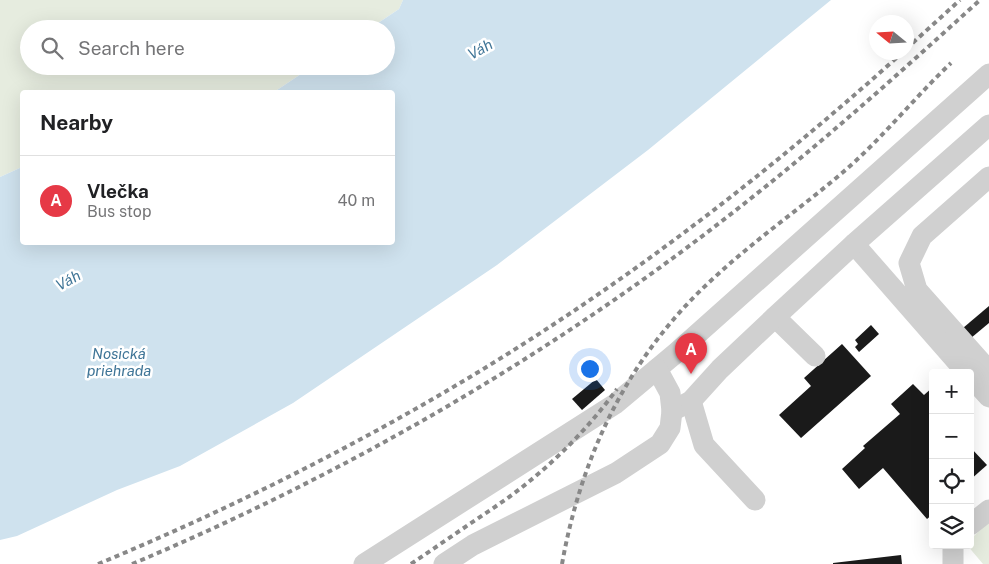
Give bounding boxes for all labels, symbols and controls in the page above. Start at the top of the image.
north arrow [869,15,914,60]
search box [20,20,395,75]
icon: search [38,34,66,62]
water label: Váh [465,35,495,63]
text: Search here [78,37,185,59]
text: Nearby [40,110,113,135]
text: Vlečka [87,180,149,202]
text: A [50,191,62,210]
text: 40 m [337,191,375,210]
text: Bus stop [87,202,151,221]
water label: Váh [53,266,83,294]
pin: A [675,333,707,374]
water label: Nosická priehrada [87,345,151,379]
your location [577,356,603,382]
map controls [929,369,974,549]
button: + [929,369,974,414]
button: − [929,414,974,459]
button: locate [929,459,974,504]
button: layers [929,504,974,549]

